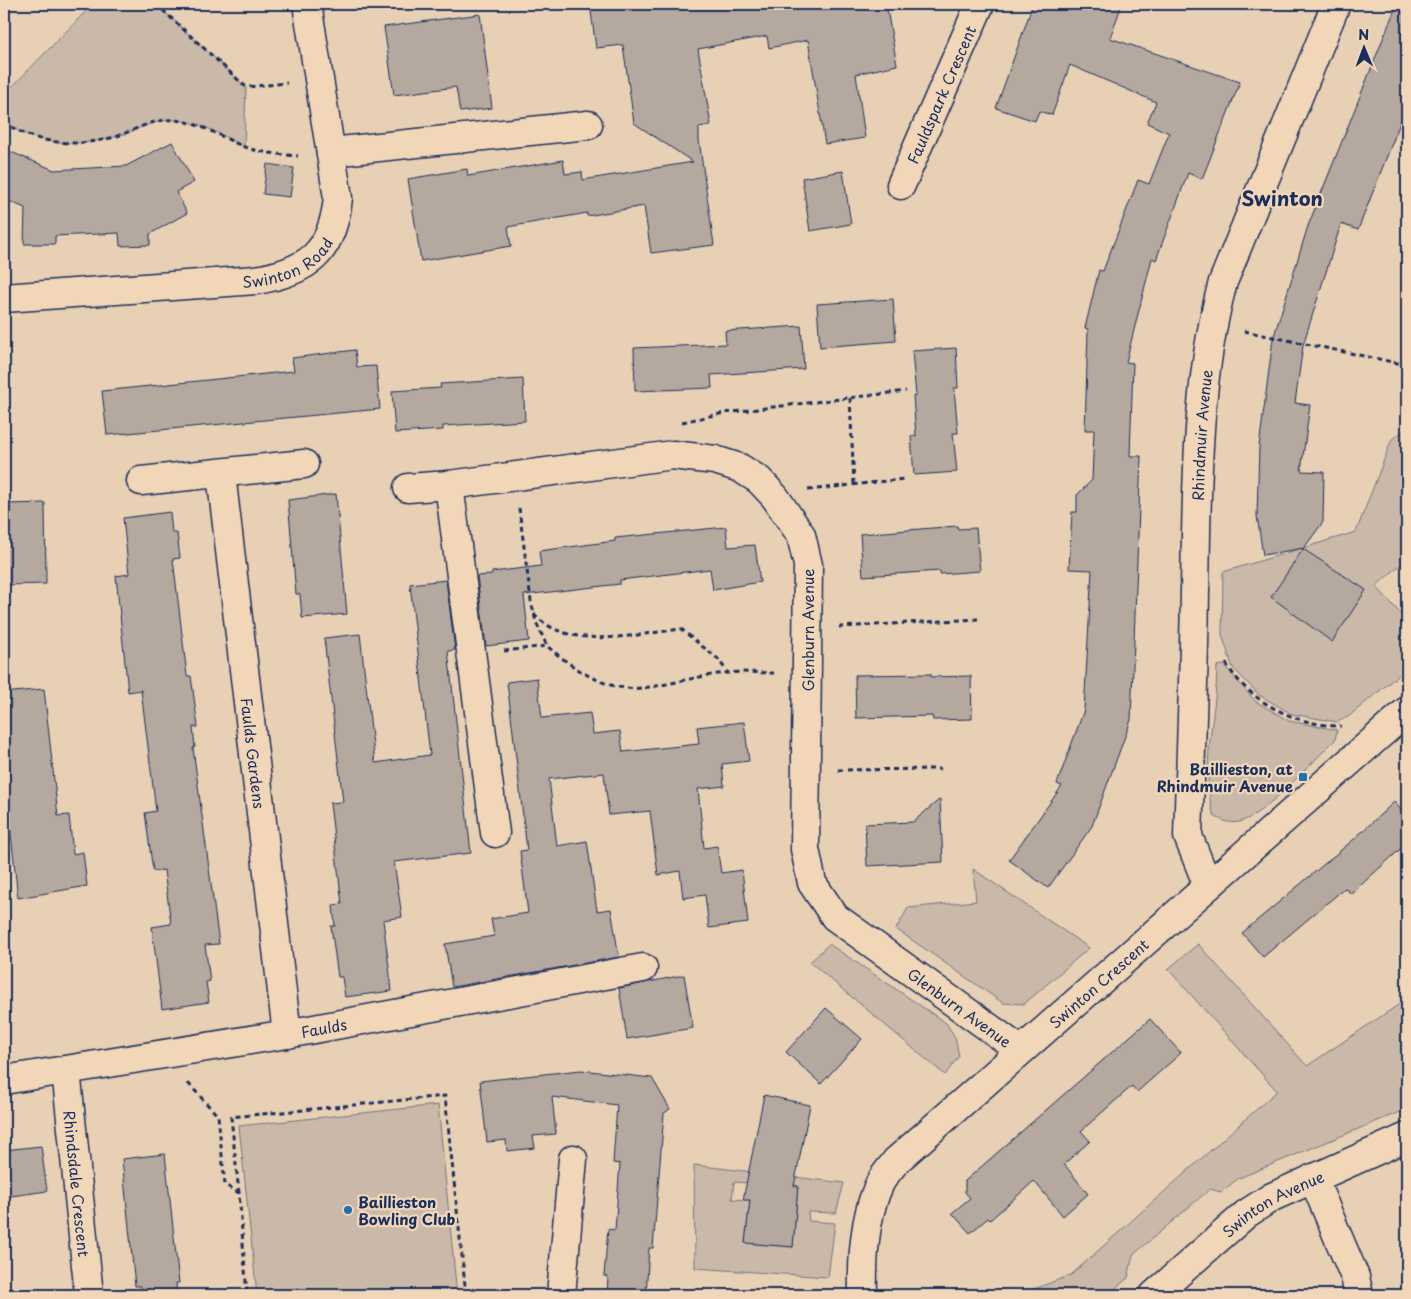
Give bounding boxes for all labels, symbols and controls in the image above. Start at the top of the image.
street label: Fauldspark Crescent [900,22,981,167]
north arrow [1338,22,1388,72]
text: N [1358,24,1369,45]
district label: Swinton [1241,183,1323,213]
street label: Swinton Road [242,233,338,292]
street label: Rhindmuir Avenue [1185,368,1217,501]
street label: Glenburn Avenue [796,569,819,691]
street label: Faulds Gardens [236,696,272,810]
place label: Baillieston, at Rhindmuir Avenue [1157,757,1294,797]
marker: Baillieston, at Rhindmuir Avenue [1297,771,1309,783]
street label: Swinton Crescent [1043,933,1153,1033]
street label: Glenburn Avenue [903,962,1017,1052]
street label: Faulds [299,1012,349,1043]
street label: Rhindsdale Crescent [59,1109,97,1258]
street label: Swinton Avenue [1216,1164,1327,1242]
place label: Baillieston Bowling Club [358,1190,456,1230]
marker: Baillieston Bowling Club [342,1204,354,1216]

